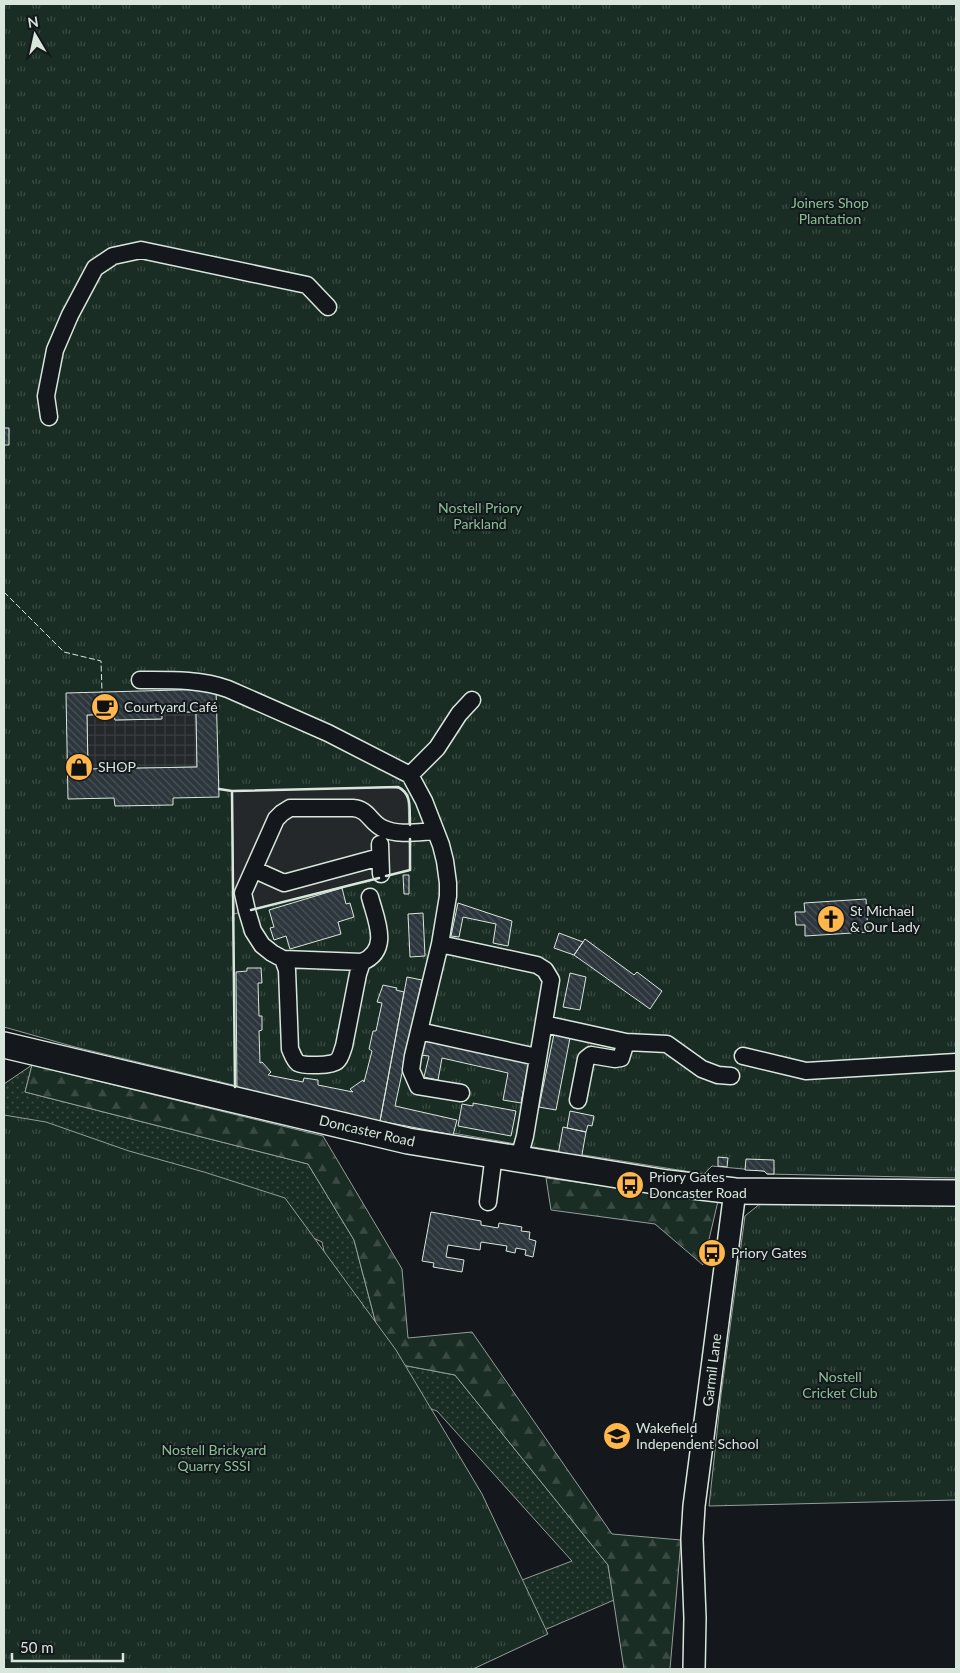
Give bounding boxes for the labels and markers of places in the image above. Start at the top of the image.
cafe icon: Courtyard Café [90,692,120,722]
place label: Courtyard Café [124,698,218,715]
shop icon: SHOP [64,752,94,782]
place label: SHOP [98,758,136,775]
place label: St Michael & Our Lady [850,902,921,935]
church icon: St Michael & Our Lady [816,904,846,934]
place label: Priory Gates Doncaster Road [649,1168,747,1201]
bus stop icon: Priory Gates Doncaster Road [615,1170,645,1200]
bus stop icon: Priory Gates [697,1238,727,1268]
place label: Priory Gates [731,1244,807,1261]
place label: Wakefield Independent School [636,1419,759,1452]
school or university icon: Wakefield Independent School [602,1421,632,1451]

